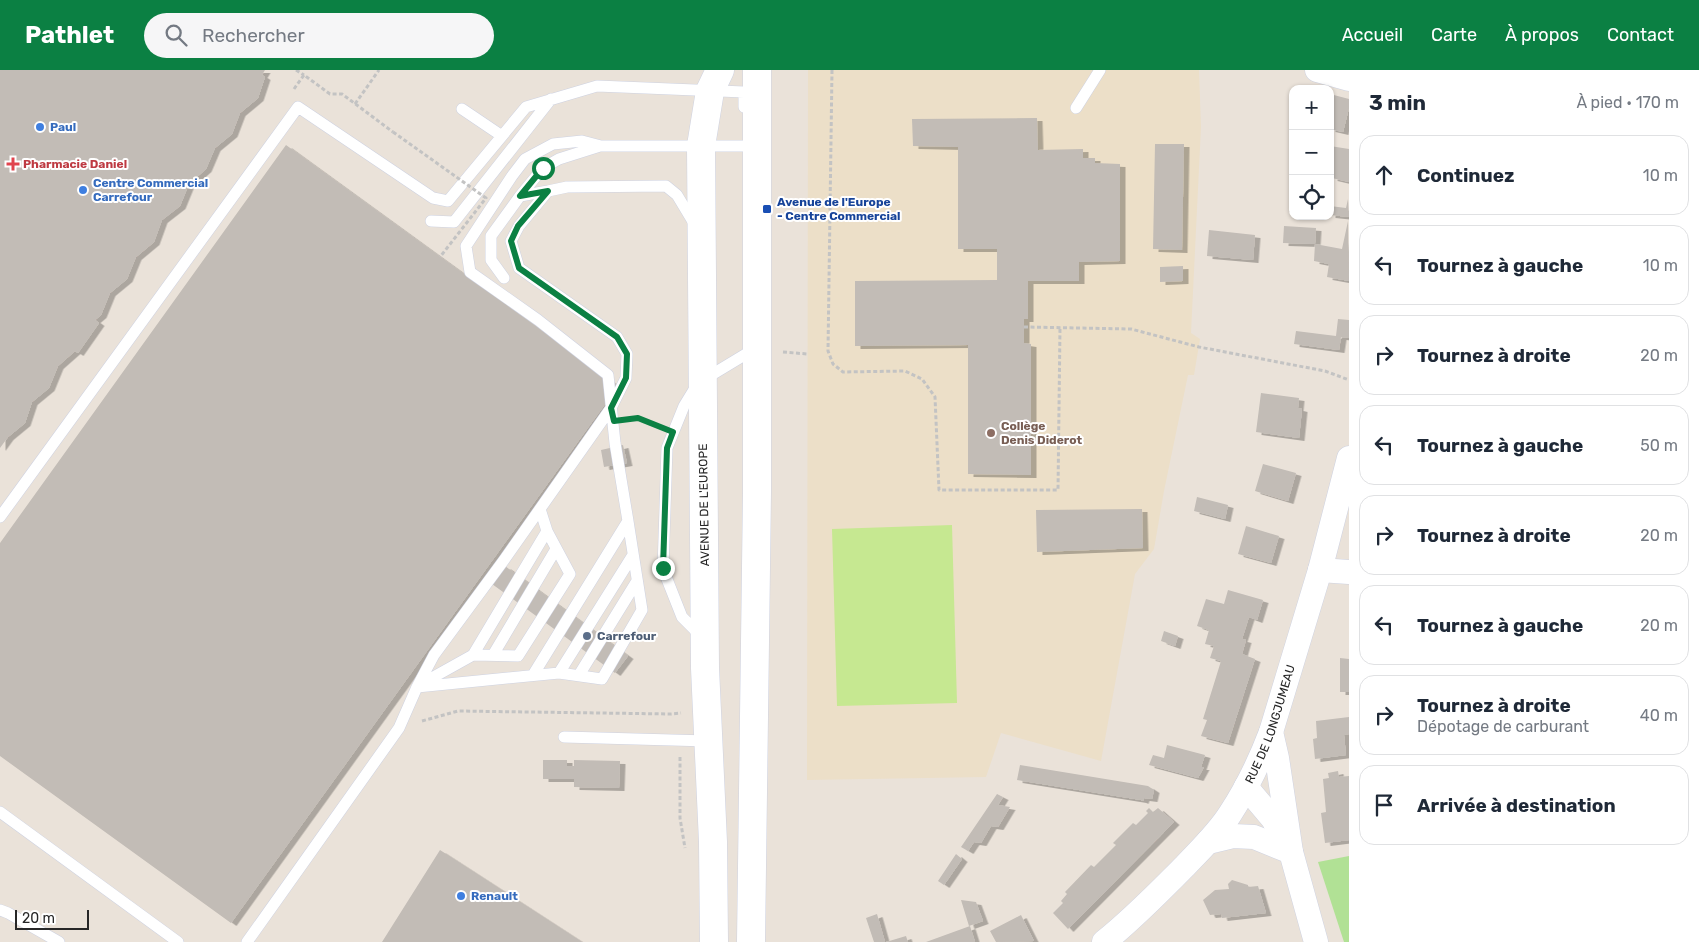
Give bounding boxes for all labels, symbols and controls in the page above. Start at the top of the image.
search box [144,13,494,58]
text: Pathlet [25,21,114,49]
icon: search [162,21,190,49]
text: Rechercher [202,24,305,47]
text: Accueil [1342,24,1403,46]
text: Carte [1431,24,1477,46]
text: À propos [1505,24,1579,46]
text: Contact [1607,24,1674,46]
map controls [1289,85,1334,220]
button: + [1289,85,1334,130]
text: 3 min [1369,90,1426,115]
text: À pied · 170 m [1576,93,1679,112]
place label: Paul [50,120,76,134]
marker: Paul [34,121,46,133]
button: − [1289,130,1334,175]
place label: Pharmacie Daniel [23,157,127,171]
route start [532,157,555,180]
marker: Pharmacie Daniel [7,158,19,170]
icon: ahead [1370,161,1398,189]
text: Continuez [1417,164,1515,187]
text: 10 m [1643,166,1678,185]
button: locate [1289,175,1334,220]
place label: Centre Commercial Carrefour [93,176,208,204]
marker: Centre Commercial Carrefour [77,184,89,196]
place label: Avenue de l'Europe - Centre Commercial [777,195,900,223]
marker: Avenue de l'Europe - Centre Commercial [761,203,773,215]
icon: left [1370,251,1398,279]
text: Tournez à gauche [1417,254,1583,277]
text: 10 m [1643,256,1678,275]
icon: right [1370,341,1398,369]
text: Tournez à droite [1417,344,1571,367]
text: 20 m [1640,346,1678,365]
place label: Collège Denis Diderot [1001,419,1082,447]
marker: Collège Denis Diderot [985,427,997,439]
icon: left [1370,431,1398,459]
text: Tournez à gauche [1417,434,1583,457]
text: 50 m [1640,436,1678,455]
street label: AVENUE DE L'EUROPE [696,443,712,567]
icon: right [1370,521,1398,549]
text: Tournez à droite [1417,524,1571,547]
text: 20 m [1640,526,1678,545]
route end [652,557,675,580]
icon: left [1370,611,1398,639]
text: Tournez à gauche [1417,614,1583,637]
text: 20 m [1640,616,1678,635]
place label: Carrefour [597,629,657,643]
marker: Carrefour [581,630,593,642]
street label: RUE DE LONGJUMEAU [1242,663,1298,786]
text: Tournez à droite [1417,694,1571,717]
icon: right [1370,701,1398,729]
text: 40 m [1640,706,1678,725]
text: Dépotage de carburant [1417,717,1589,736]
icon: arrive [1370,791,1398,819]
text: Arrivée à destination [1417,794,1616,817]
place label: Renault [471,889,518,903]
marker: Renault [455,890,467,902]
scale bar [15,907,89,930]
text: 20 m [22,910,55,927]

